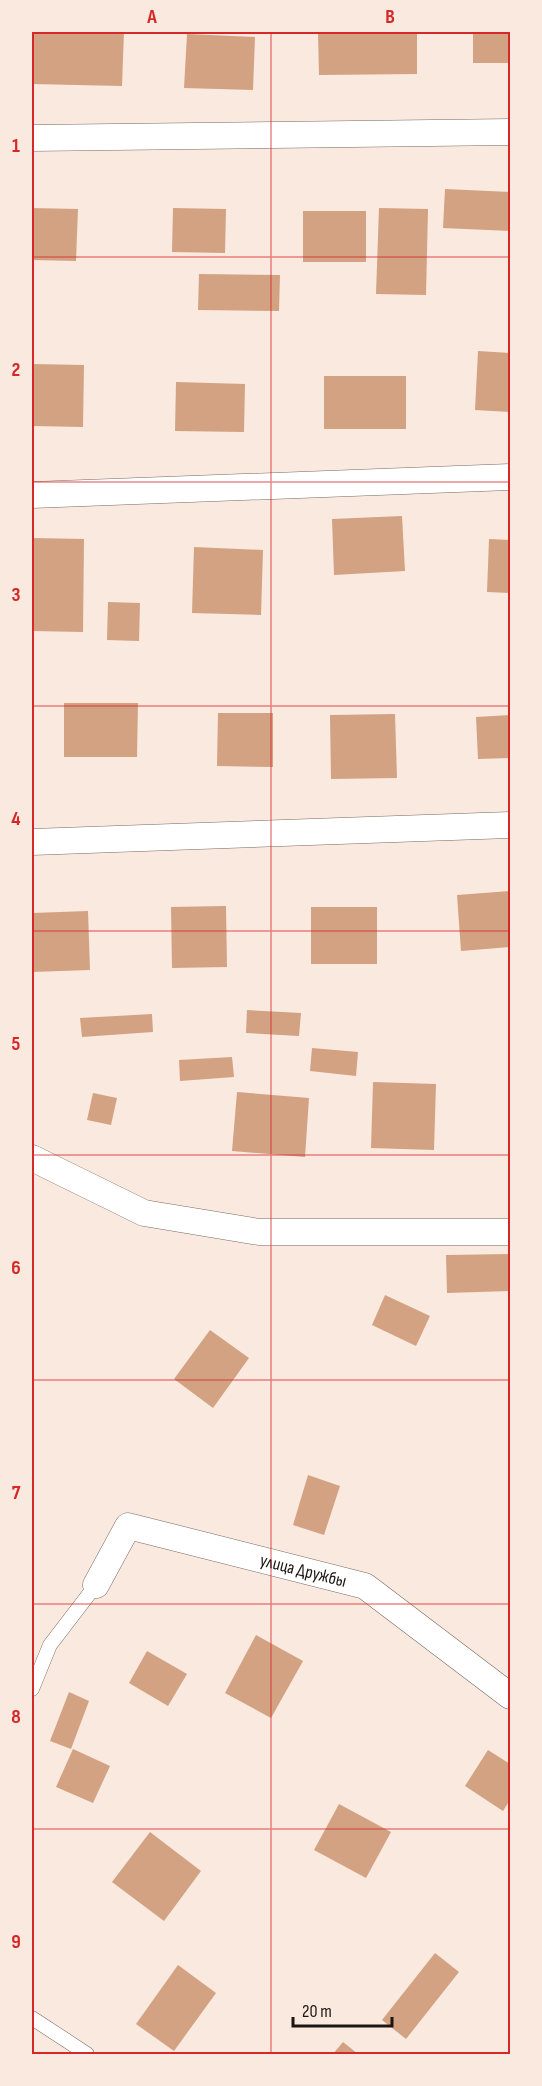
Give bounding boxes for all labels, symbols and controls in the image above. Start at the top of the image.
text: A [146,5,157,29]
text: B [385,5,395,29]
text: 1 [12,134,20,158]
text: 2 [12,358,20,382]
text: 3 [12,583,21,607]
text: 4 [11,807,21,831]
text: 5 [12,1032,21,1056]
text: 6 [11,1256,21,1280]
text: 7 [12,1481,21,1505]
street label: улица Дружбы [258,1550,349,1592]
text: 8 [11,1705,21,1729]
text: 9 [11,1930,21,1954]
scale bar [293,1990,392,2028]
text: 20 m [302,2001,332,2022]

